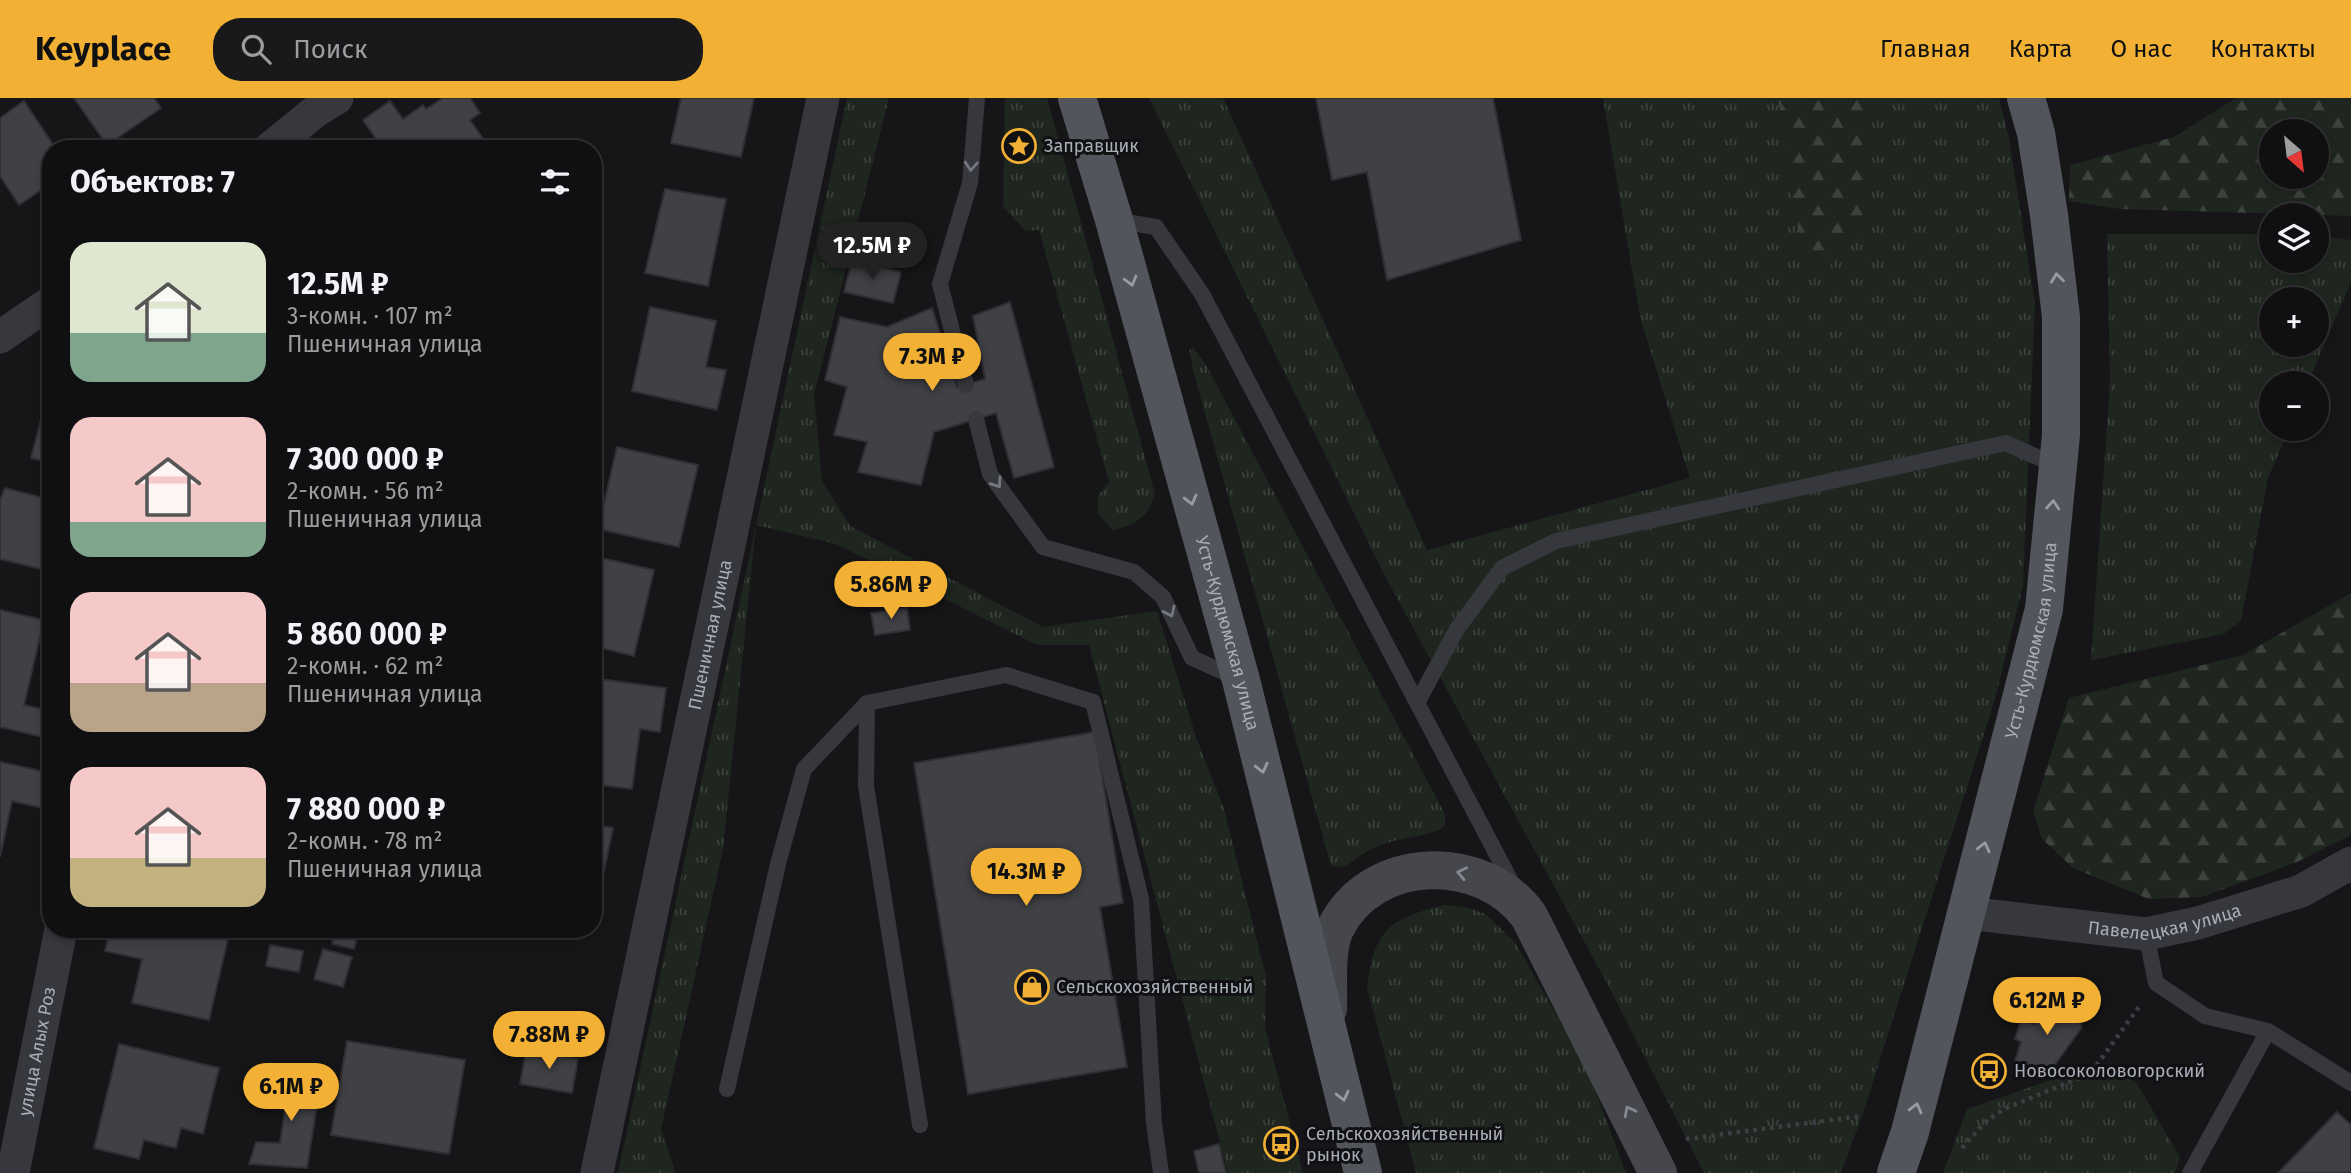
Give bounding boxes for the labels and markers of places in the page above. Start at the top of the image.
place icon: Заправщик [1000,127,1038,165]
place label: Заправщик [1044,135,1139,157]
pin: 12.5M ₽ [807,222,937,282]
pin: 7.3M ₽ [875,334,989,393]
pin: 5.86M ₽ [826,561,956,621]
pin: 14.3M ₽ [961,848,1091,908]
shop icon: Сельскохозяйственный [1013,968,1051,1006]
place label: Сельскохозяйственный [1056,976,1253,998]
pin: 6.12M ₽ [1982,978,2112,1037]
pin: 7.88M ₽ [484,1012,614,1071]
bus stop icon: Новосоколовогорский [1970,1052,2008,1090]
place label: Новосоколовогорский [2014,1060,2205,1082]
pin: 6.1M ₽ [234,1063,348,1123]
place label: Сельскохозяйственный рынок [1306,1123,1503,1166]
bus stop icon: Сельскохозяйственный рынок [1262,1125,1300,1163]

